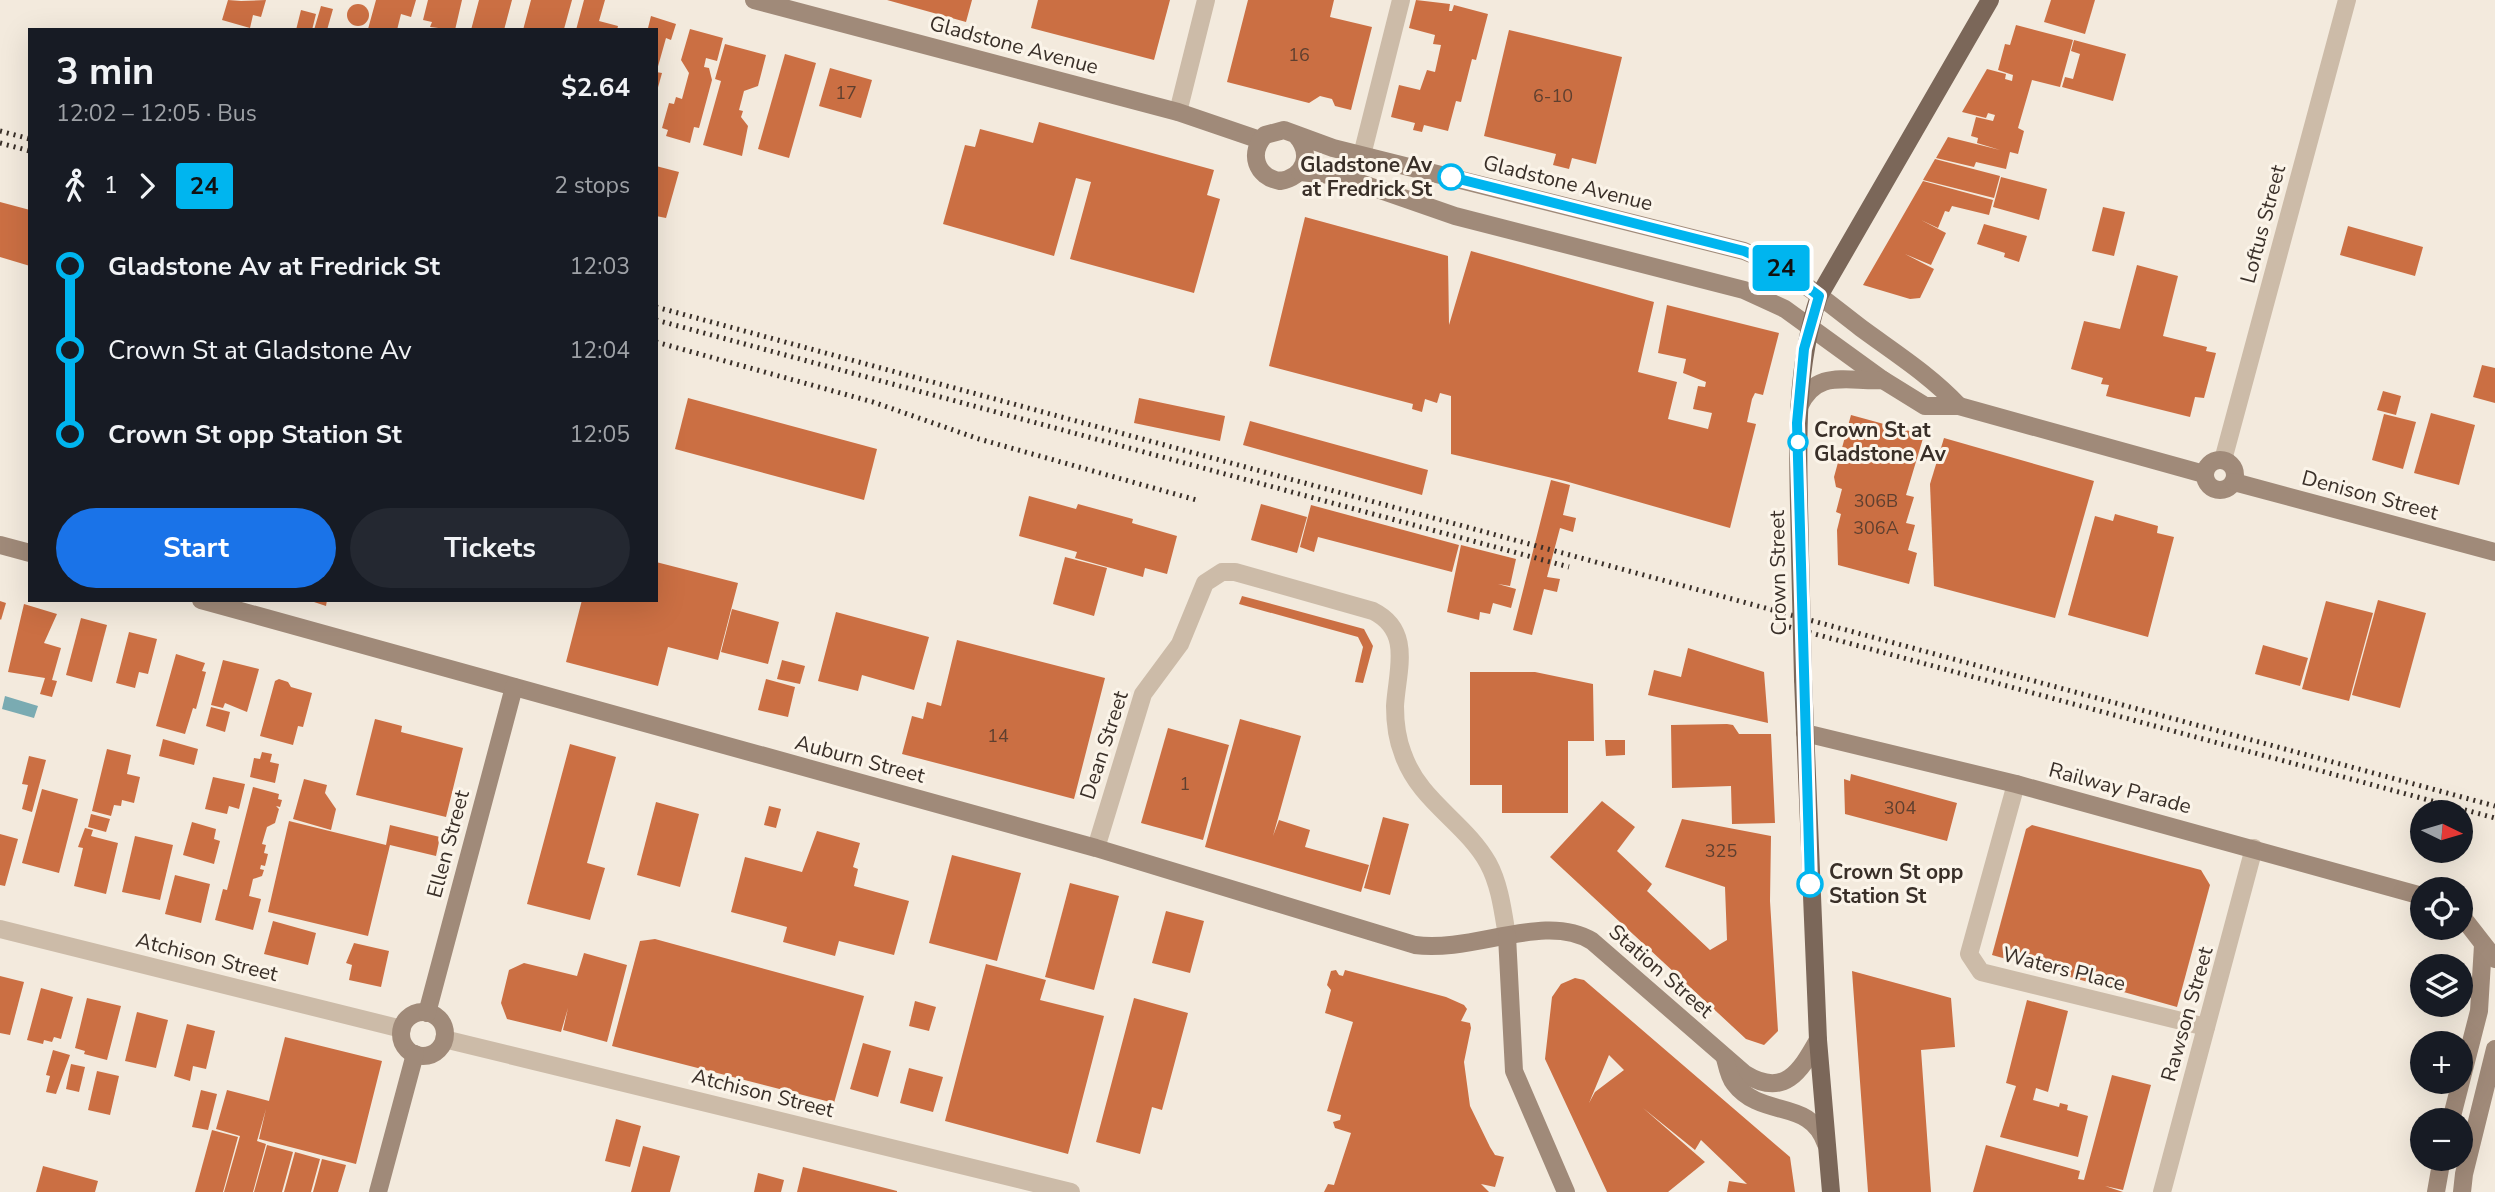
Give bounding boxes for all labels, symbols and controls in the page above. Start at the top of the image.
street label: Gladstone Avenue [926,9,1102,81]
house number: 16 [1288,43,1310,67]
text: 3 min [56,46,154,97]
text: $2.64 [561,70,630,105]
house number: 17 [835,81,857,105]
house number: 6-10 [1533,84,1573,108]
text: 12:02 – 12:05 · Bus [56,98,257,129]
street label: Gladstone Avenue [1480,148,1656,218]
place label: Gladstone Av at Fredrick St [1300,151,1433,203]
street label: Loftus Street [2234,161,2292,286]
marker: Gladstone Av at Fredrick St [1438,164,1464,190]
icon: walk [56,167,94,205]
icon: forward [128,167,166,205]
text: 1 [104,170,118,201]
text: 24 [190,170,219,202]
text: 2 stops [554,170,630,201]
line badge: 24 [1750,245,1812,291]
text: Gladstone Av at Fredrick St [108,249,440,284]
text: 12:03 [570,251,630,282]
text: 24 [1767,252,1795,284]
text: Crown St at Gladstone Av [108,333,412,368]
text: 12:04 [570,335,630,366]
place label: Crown St at Gladstone Av [1814,416,1947,468]
text: Crown St opp Station St [108,417,402,452]
text: 12:05 [570,419,630,450]
marker: Crown St at Gladstone Av [1788,432,1808,452]
street label: Denison Street [2299,463,2442,527]
house number: 306B [1854,489,1898,513]
button: Start [56,508,336,588]
button: Tickets [350,508,630,588]
street label: Crown Street [1763,509,1793,636]
house number: 306A [1853,516,1899,540]
street label: Dean Street [1073,687,1135,803]
house number: 14 [987,724,1009,748]
street label: Auburn Street [792,728,929,790]
street label: Railway Parade [2046,756,2194,820]
house number: 1 [1180,772,1190,796]
street label: Ellen Street [420,786,476,901]
house number: 304 [1884,796,1916,820]
north arrow [2410,800,2473,863]
map controls [2410,800,2473,1171]
house number: 325 [1705,839,1737,863]
place label: Crown St opp Station St [1829,858,1963,910]
marker: Crown St opp Station St [1797,871,1823,897]
button: locate [2410,877,2473,940]
street label: Station Street [1603,918,1720,1025]
street label: Atchison Street [133,926,281,988]
street label: Waters Place [2000,940,2128,998]
street label: Rawson Street [2154,943,2220,1085]
button: layers [2410,954,2473,1017]
button: + [2410,1031,2473,1094]
street label: Atchison Street [689,1062,837,1124]
button: − [2410,1108,2473,1171]

